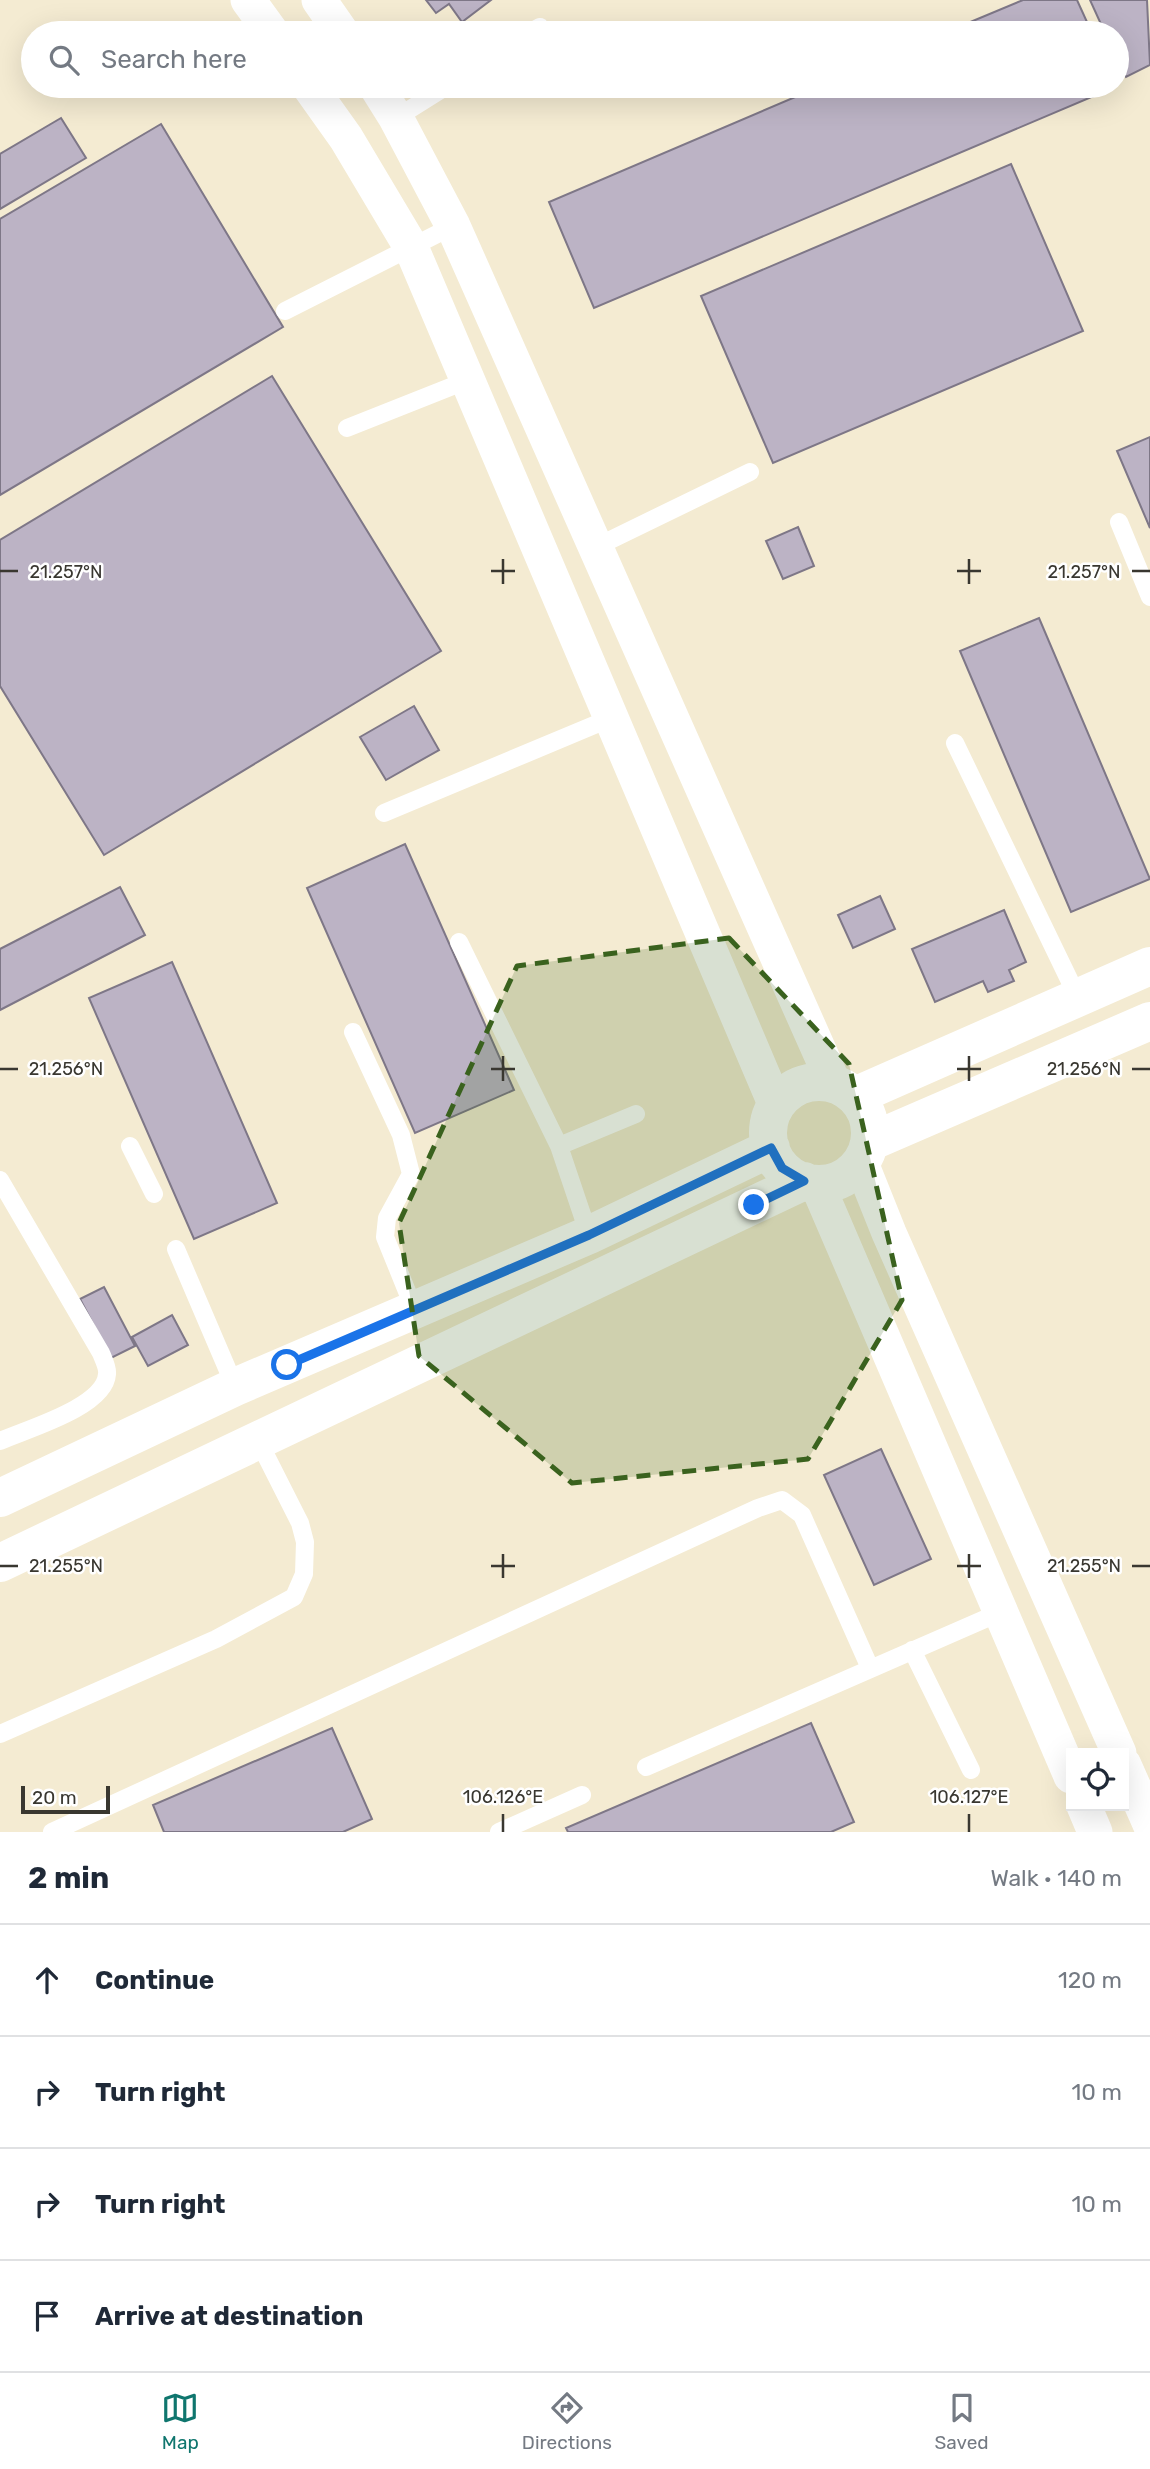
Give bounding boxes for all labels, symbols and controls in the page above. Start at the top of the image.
search box [21,21,1129,98]
icon: search [45,41,83,79]
text: Search here [101,44,247,75]
text: 21.257°N [30,561,102,583]
text: 21.257°N [1048,561,1120,583]
text: 21.256°N [29,1058,103,1080]
text: 21.256°N [1047,1058,1121,1080]
route end [738,1189,769,1220]
route start [271,1349,302,1380]
text: 21.255°N [29,1555,103,1577]
text: 21.255°N [1047,1555,1121,1577]
map controls [1066,1748,1129,1811]
button: locate [1066,1748,1129,1811]
scale bar [21,1783,110,1815]
text: 20 m [32,1786,77,1809]
text: 106.126°E [463,1786,543,1808]
text: 106.127°E [930,1786,1008,1808]
text: 2 min [28,1860,109,1896]
text: Walk · 140 m [990,1864,1122,1892]
icon: ahead [28,1961,66,1999]
text: Continue [95,1965,214,1996]
text: 120 m [1058,1966,1122,1994]
icon: right [28,2073,66,2111]
text: Turn right [95,2077,225,2108]
text: 10 m [1071,2078,1122,2106]
icon: right [28,2185,66,2223]
text: Turn right [95,2189,225,2220]
text: 10 m [1071,2190,1122,2218]
icon: arrive [28,2297,66,2335]
text: Arrive at destination [95,2301,363,2332]
tab: Map [161,2389,199,2454]
tab: Directions [522,2389,612,2454]
tab: Saved [934,2389,989,2454]

